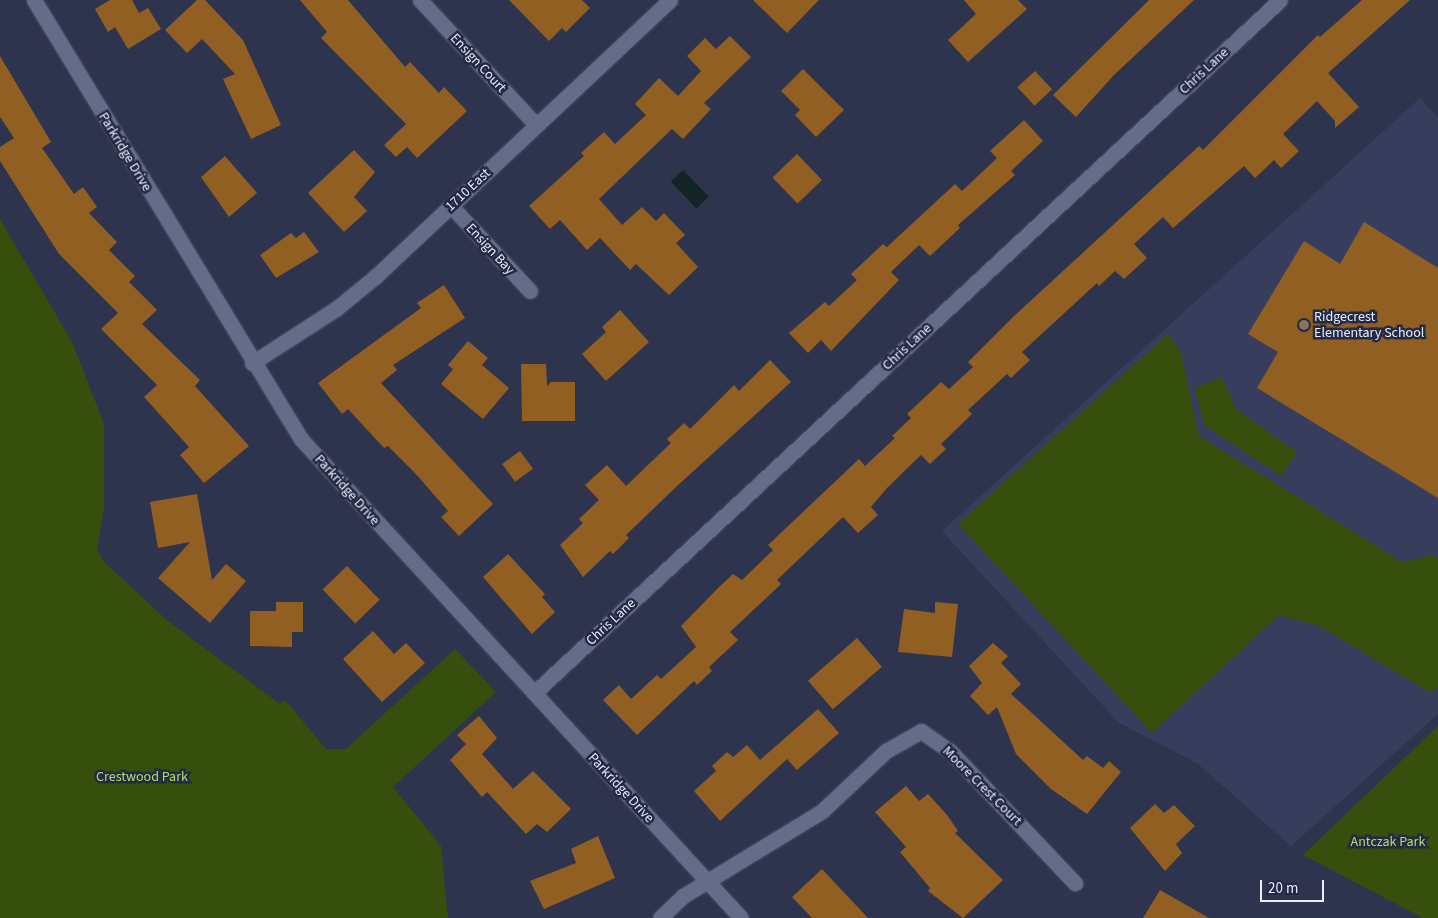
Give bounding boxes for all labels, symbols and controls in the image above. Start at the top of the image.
street label: Ensign Court [446,30,510,96]
street label: Chris Lane [1176,44,1232,98]
street label: Parkridge Drive [95,109,155,195]
street label: 1710 East [442,165,494,215]
street label: Ensign Bay [462,220,518,278]
place label: Ridgecrest Elementary School [1314,309,1424,342]
marker: Ridgecrest Elementary School [1298,319,1310,331]
street label: Chris Lane [879,320,935,374]
street label: Parkridge Drive [311,451,383,529]
street label: Chris Lane [583,595,639,649]
street label: Moore Crest Court [939,743,1025,829]
street label: Parkridge Drive [584,750,658,826]
park label: Crestwood Park [96,769,188,785]
park label: Antczak Park [1351,834,1425,850]
scale bar [1263,870,1327,902]
text: 20 m [1268,878,1298,899]

